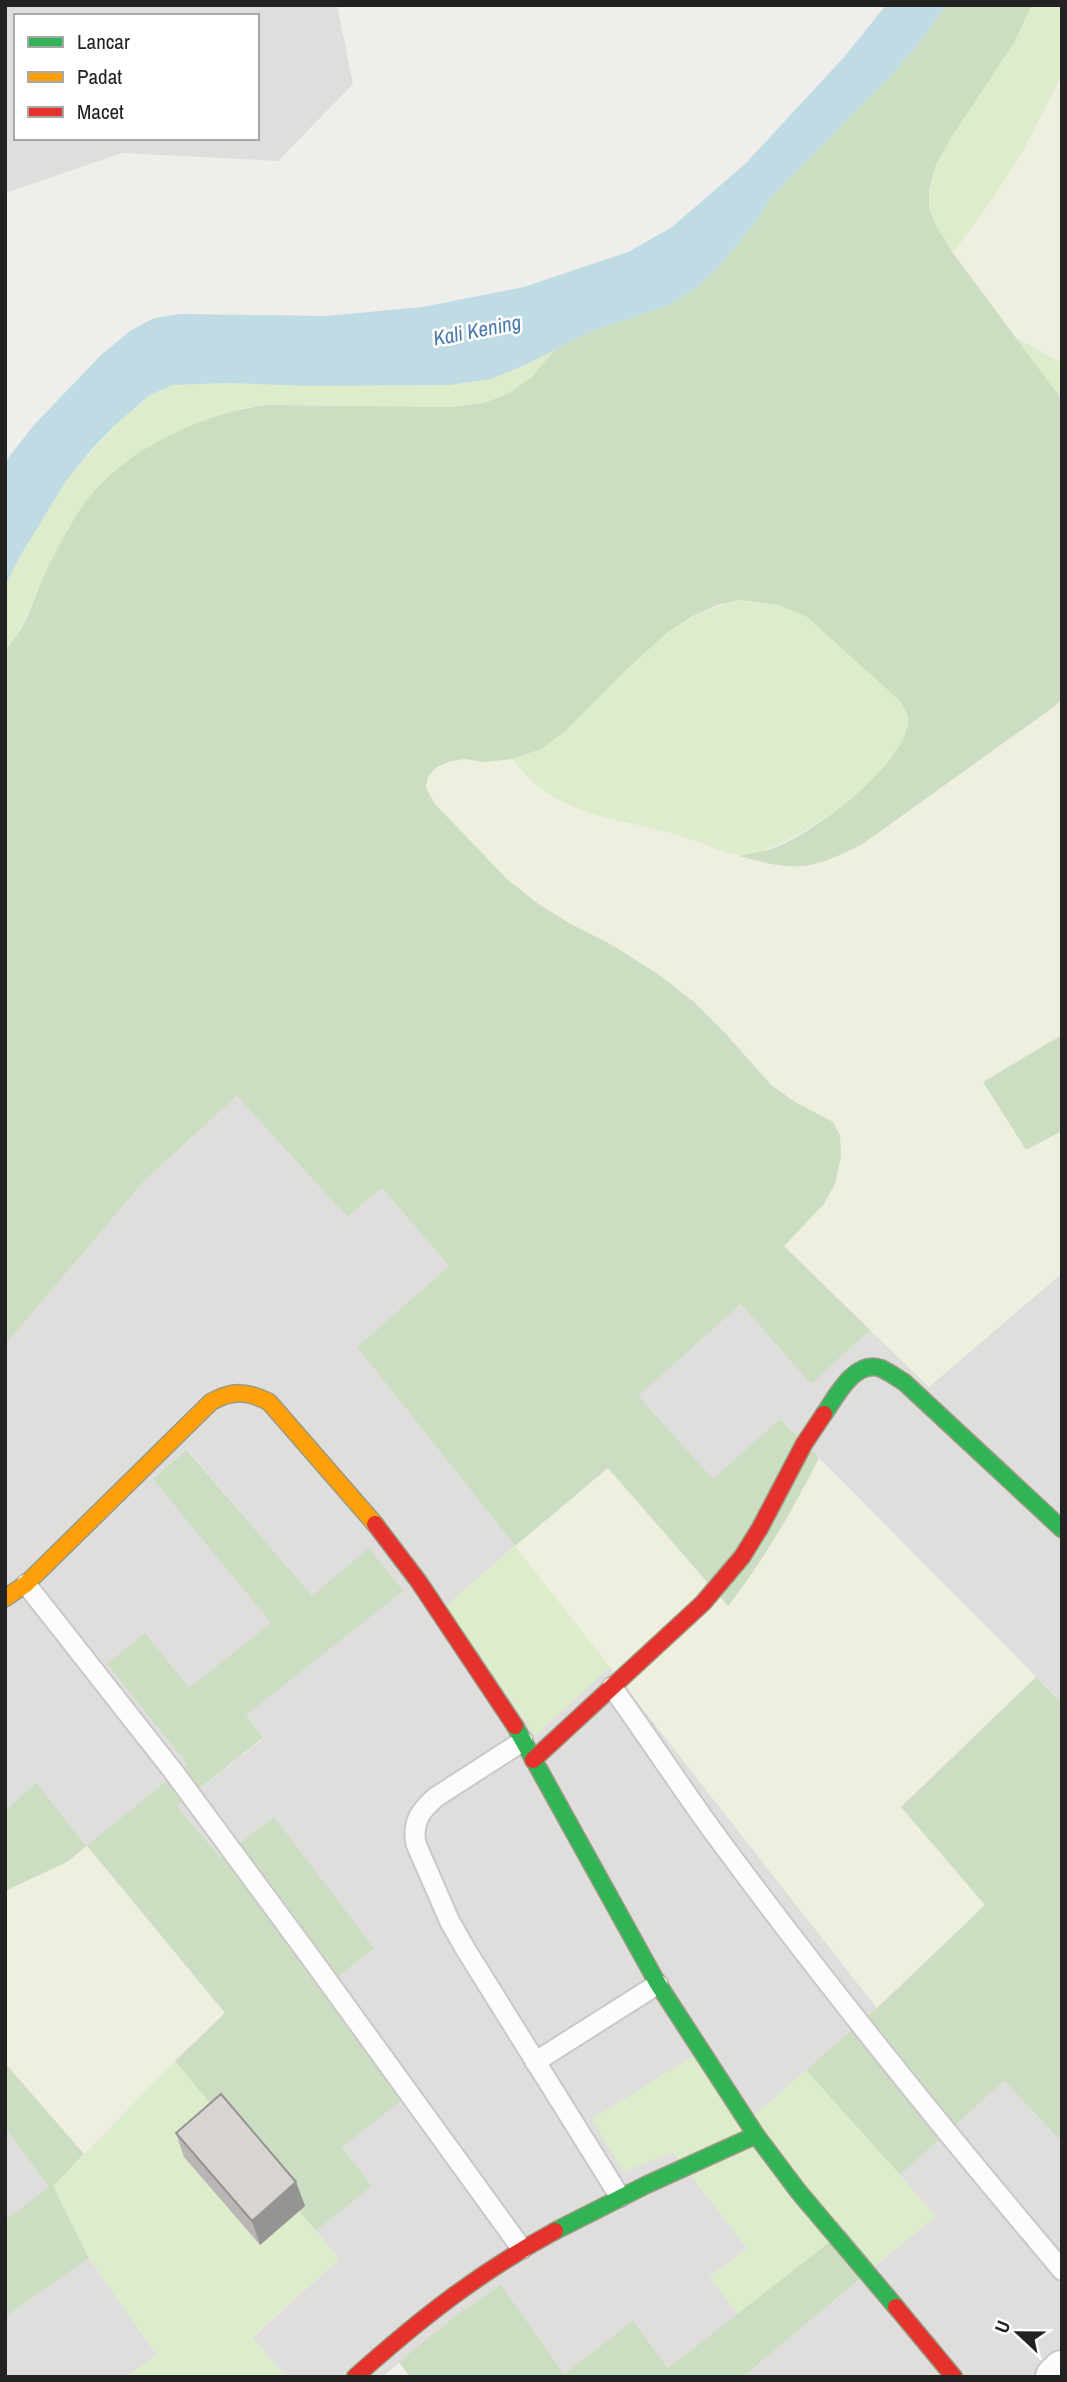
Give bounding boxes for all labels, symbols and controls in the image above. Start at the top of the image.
legend [14,14,259,140]
text: Lancar [77,27,130,56]
text: Padat [77,62,122,91]
text: Macet [77,97,124,126]
water label: Kali Kening [431,307,524,353]
north arrow [983,2298,1053,2368]
text: U [988,2317,1016,2337]

